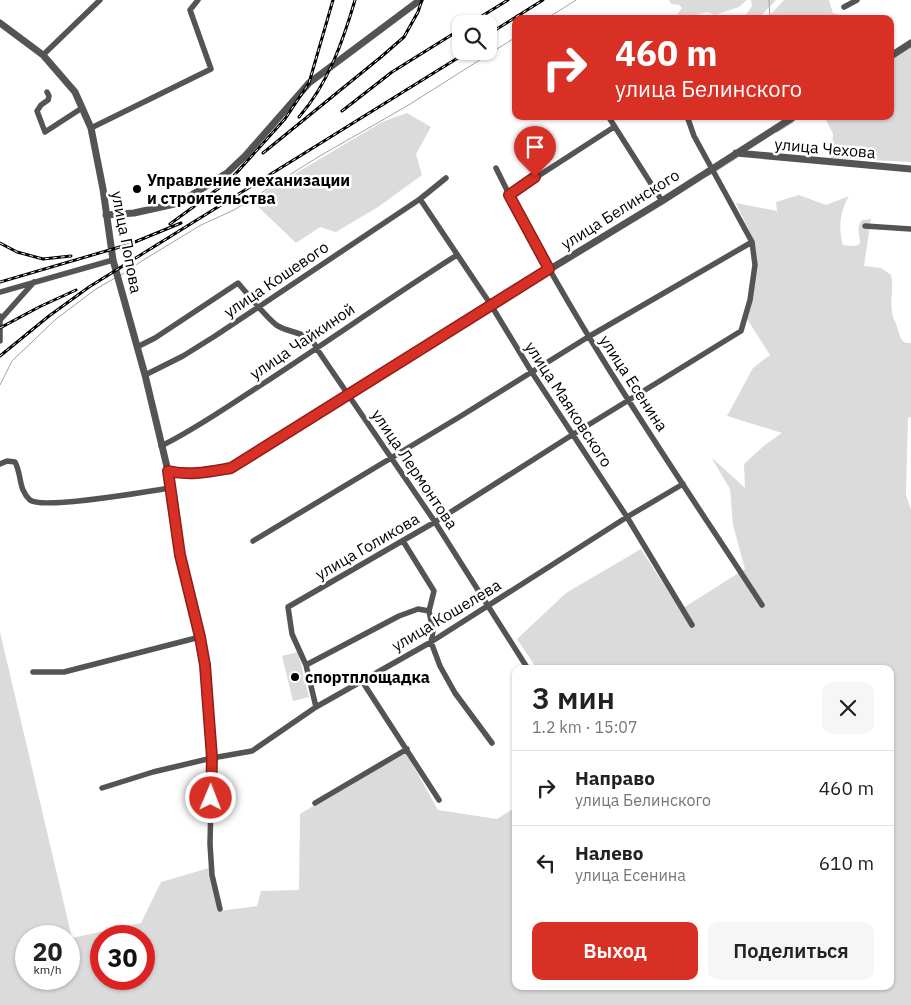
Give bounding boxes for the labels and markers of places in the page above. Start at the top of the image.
pin [514,126,556,177]
place label: Управление механизации и строительства [147,170,350,208]
marker: Управление механизации и строительства [131,183,143,195]
place label: спортплощадка [305,667,430,687]
marker: спортплощадка [289,671,301,683]

